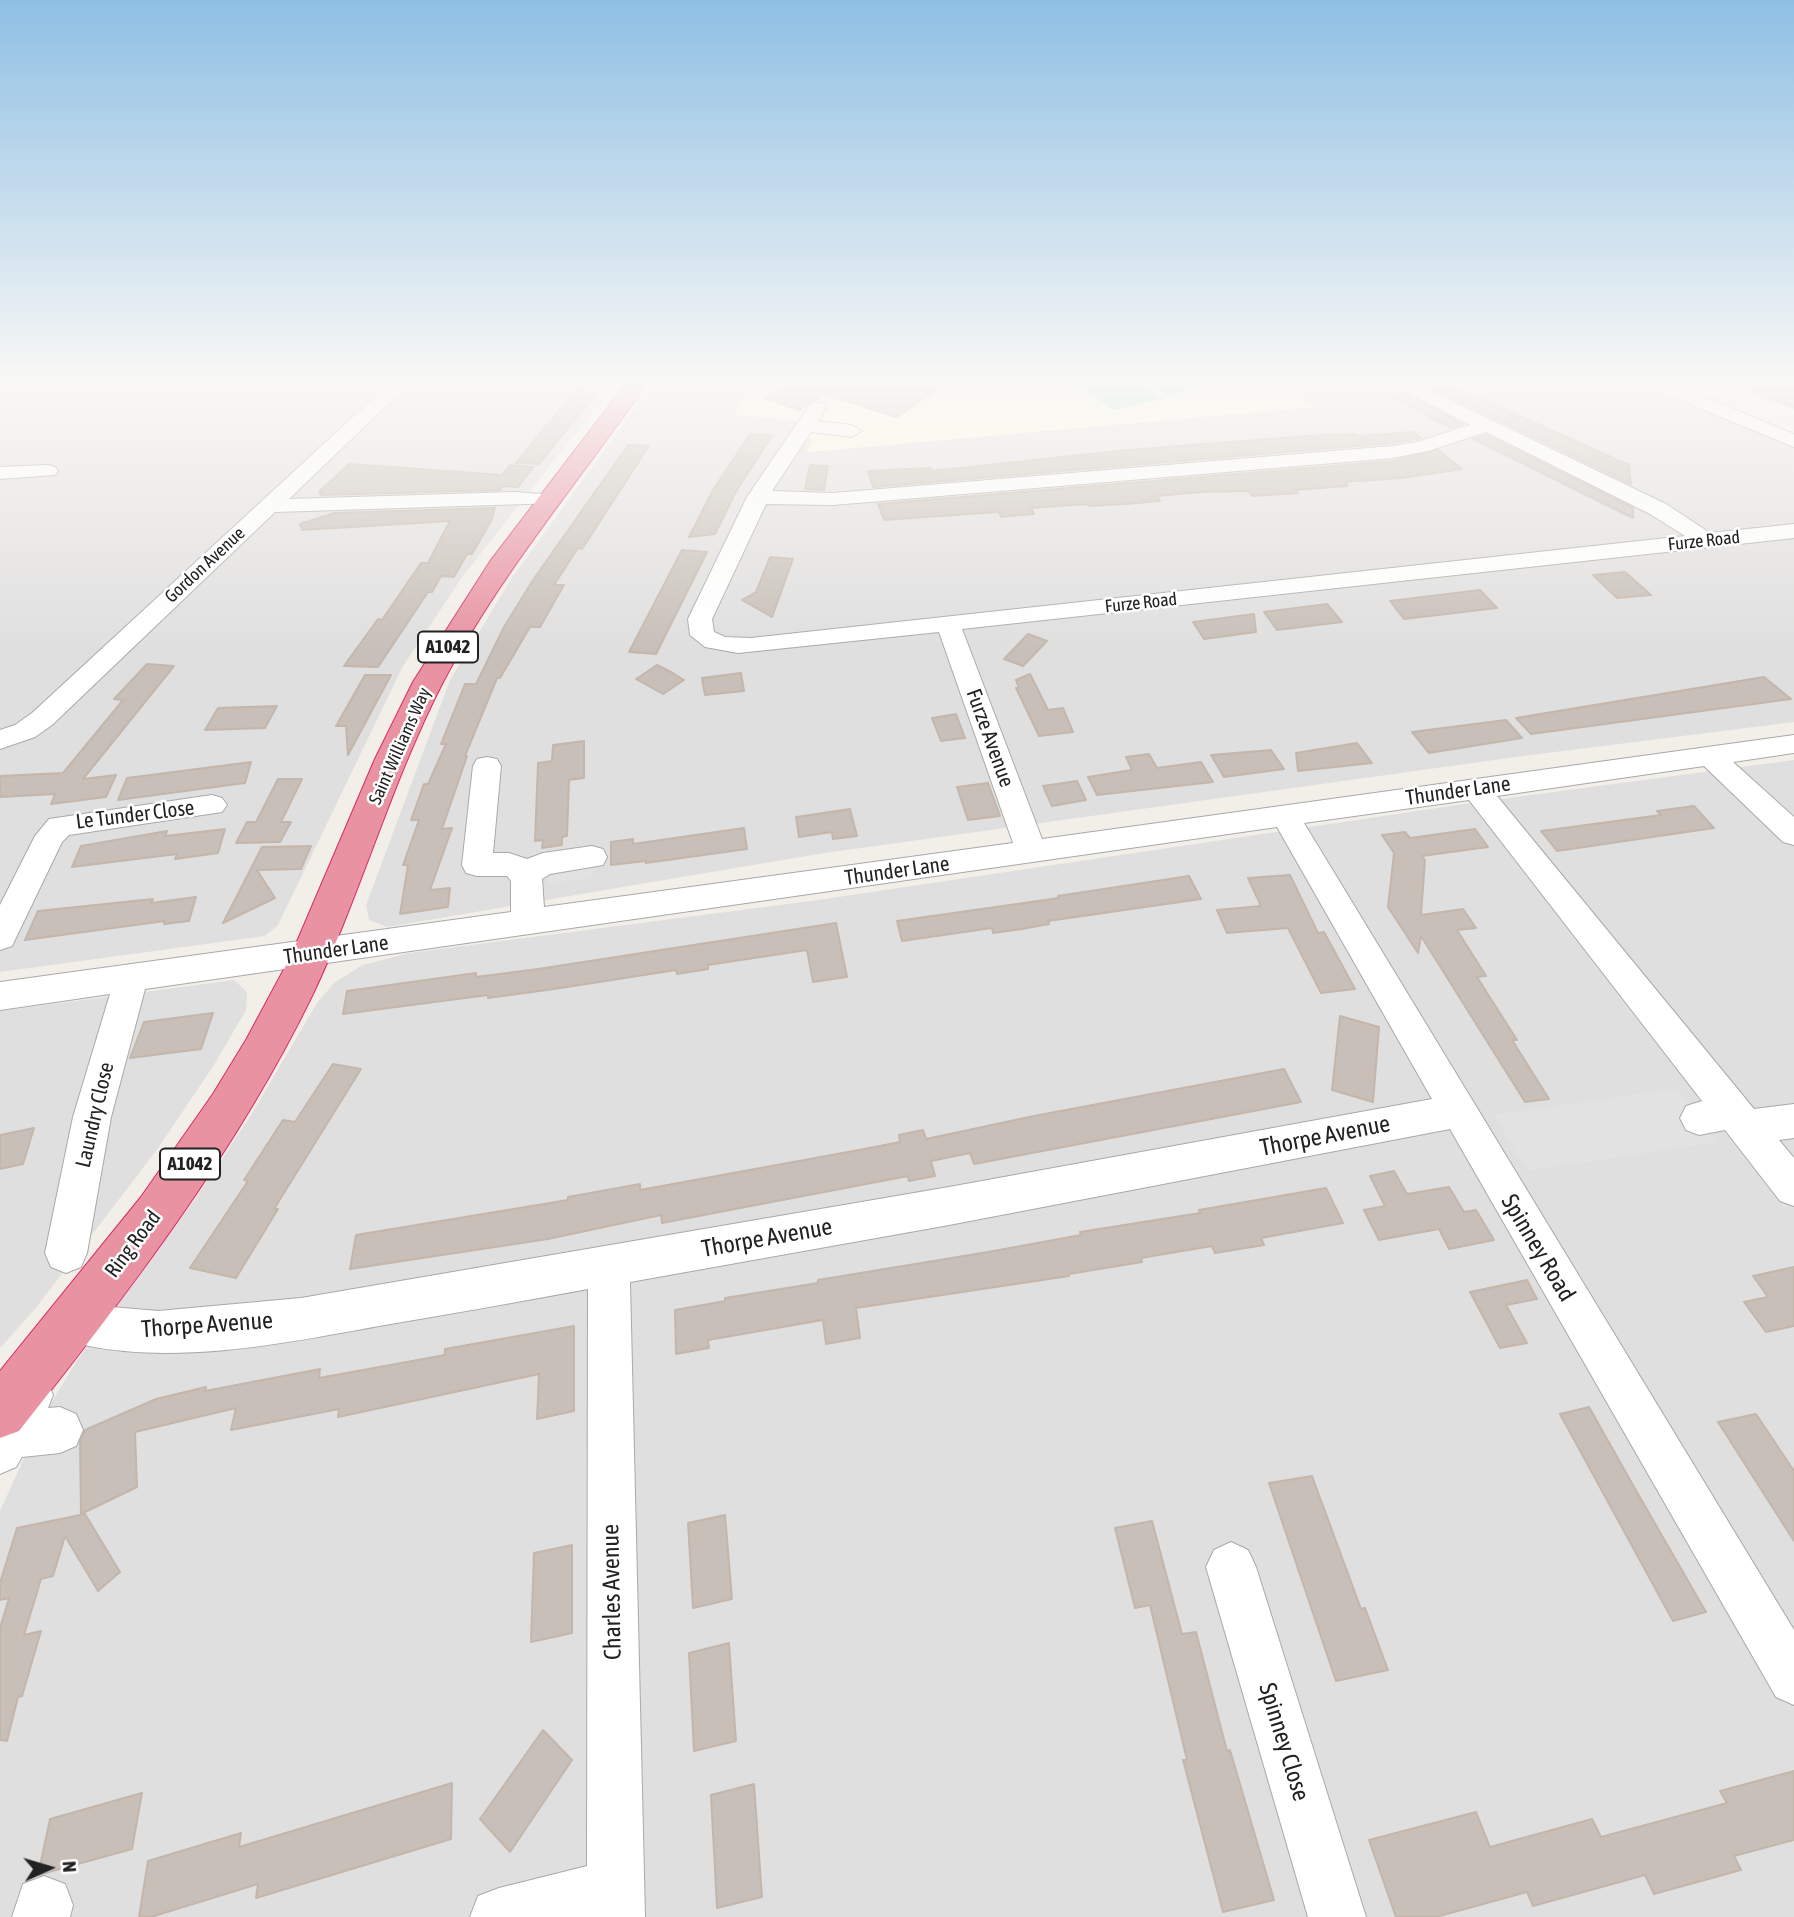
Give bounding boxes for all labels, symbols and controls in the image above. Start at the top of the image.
street label: Gordon Avenue [161,523,249,607]
street label: Furze Road [1667,526,1741,556]
street label: Furze Road [1104,588,1178,618]
road number: A1042 [418,632,478,662]
street label: Saint Williams Way [365,684,435,808]
street label: Furze Avenue [961,686,1019,790]
street label: Thunder Lane [1404,771,1512,811]
street label: Le Tunder Close [74,795,196,835]
street label: Thunder Lane [843,851,951,891]
street label: Thunder Lane [282,930,390,970]
street label: Laundry Close [71,1060,119,1170]
street label: Thorpe Avenue [1257,1109,1393,1163]
road number: A1042 [160,1148,220,1180]
street label: Spinney Road [1495,1189,1581,1307]
street label: Ring Road [100,1205,166,1283]
street label: Thorpe Avenue [699,1212,835,1264]
street label: Thorpe Avenue [140,1306,274,1344]
street label: Charles Avenue [596,1524,628,1660]
street label: Spinney Close [1252,1680,1316,1804]
north arrow [14,1833,84,1903]
text: N [59,1860,81,1873]

